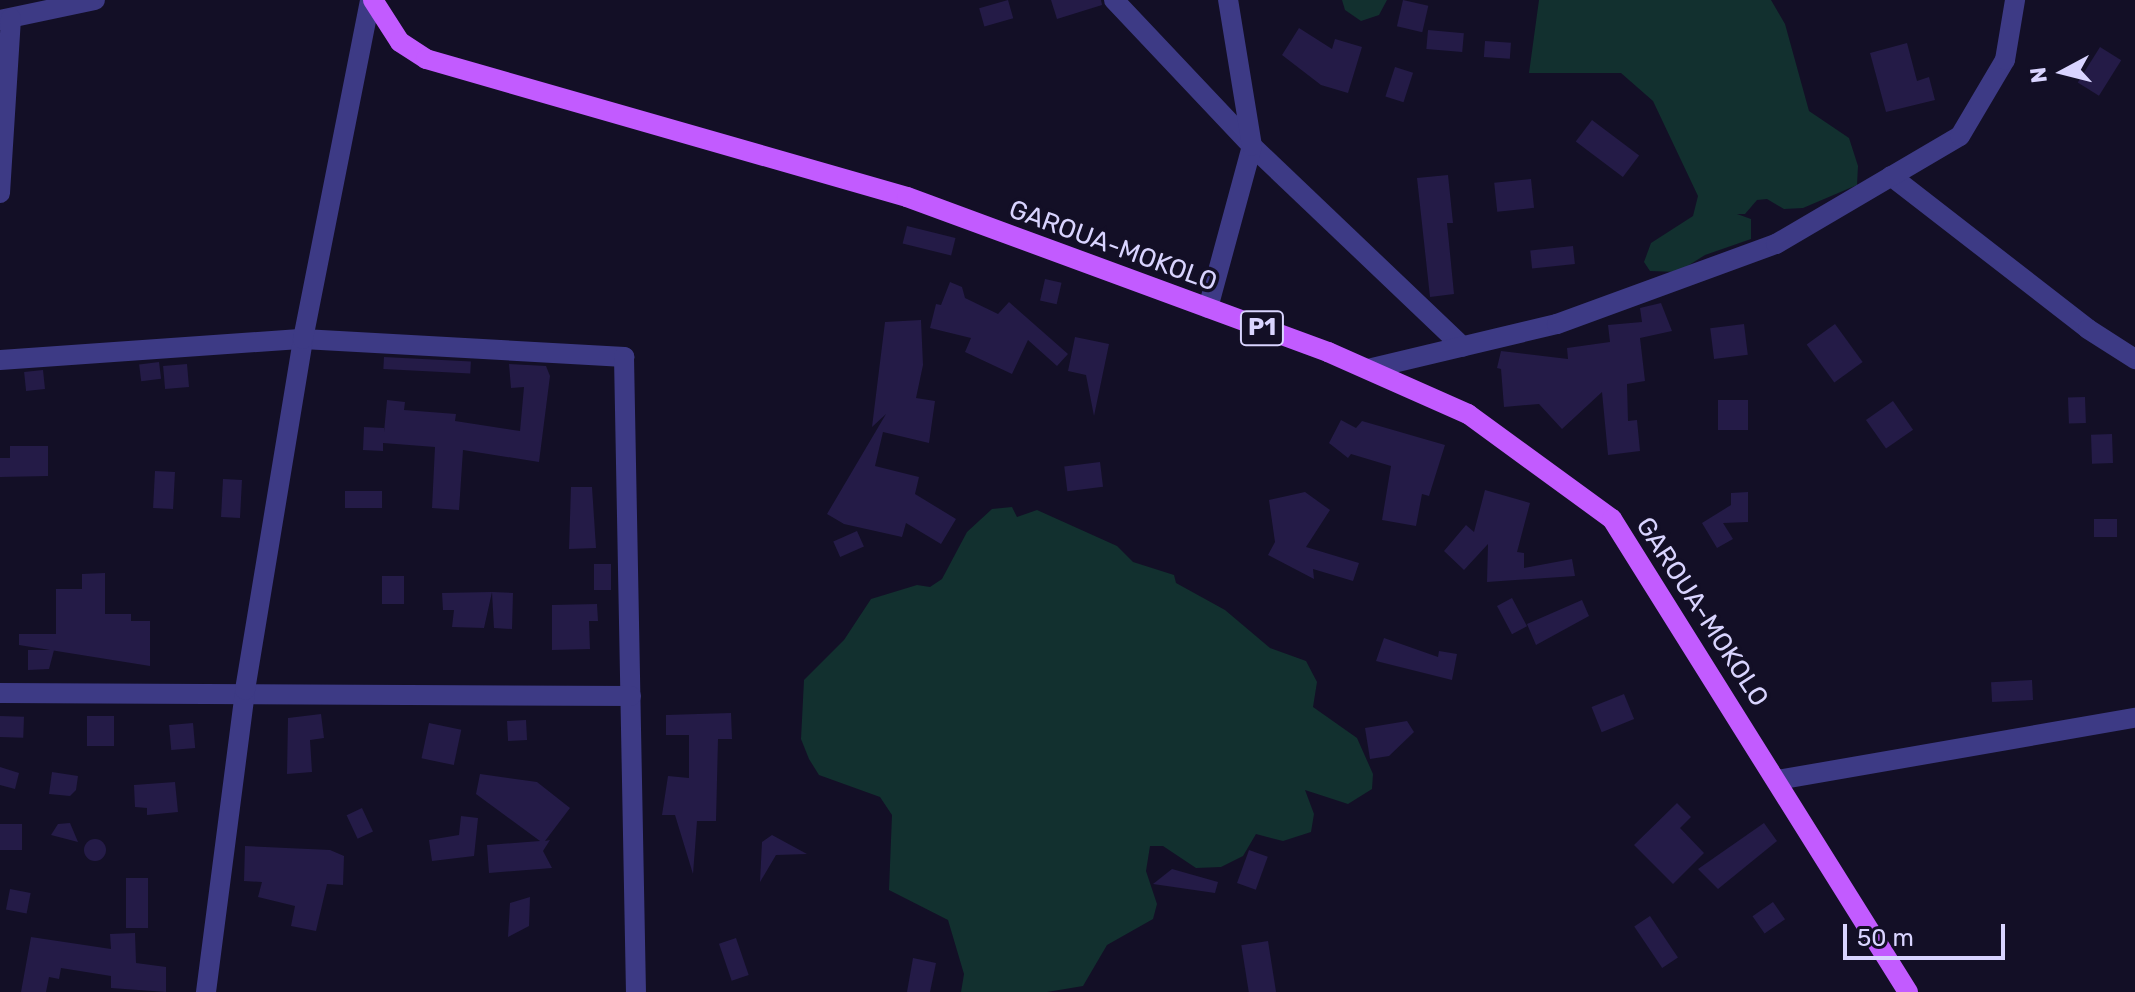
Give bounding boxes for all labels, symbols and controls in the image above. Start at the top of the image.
north arrow [2023,32,2103,112]
text: N [2024,65,2053,84]
street label: GAROUA-MOKOLO [1005,194,1221,298]
road number: P1 [1238,308,1286,348]
street label: GAROUA-MOKOLO [1629,512,1775,712]
scale bar [1847,908,2009,958]
text: 50 m [1857,924,1914,952]

